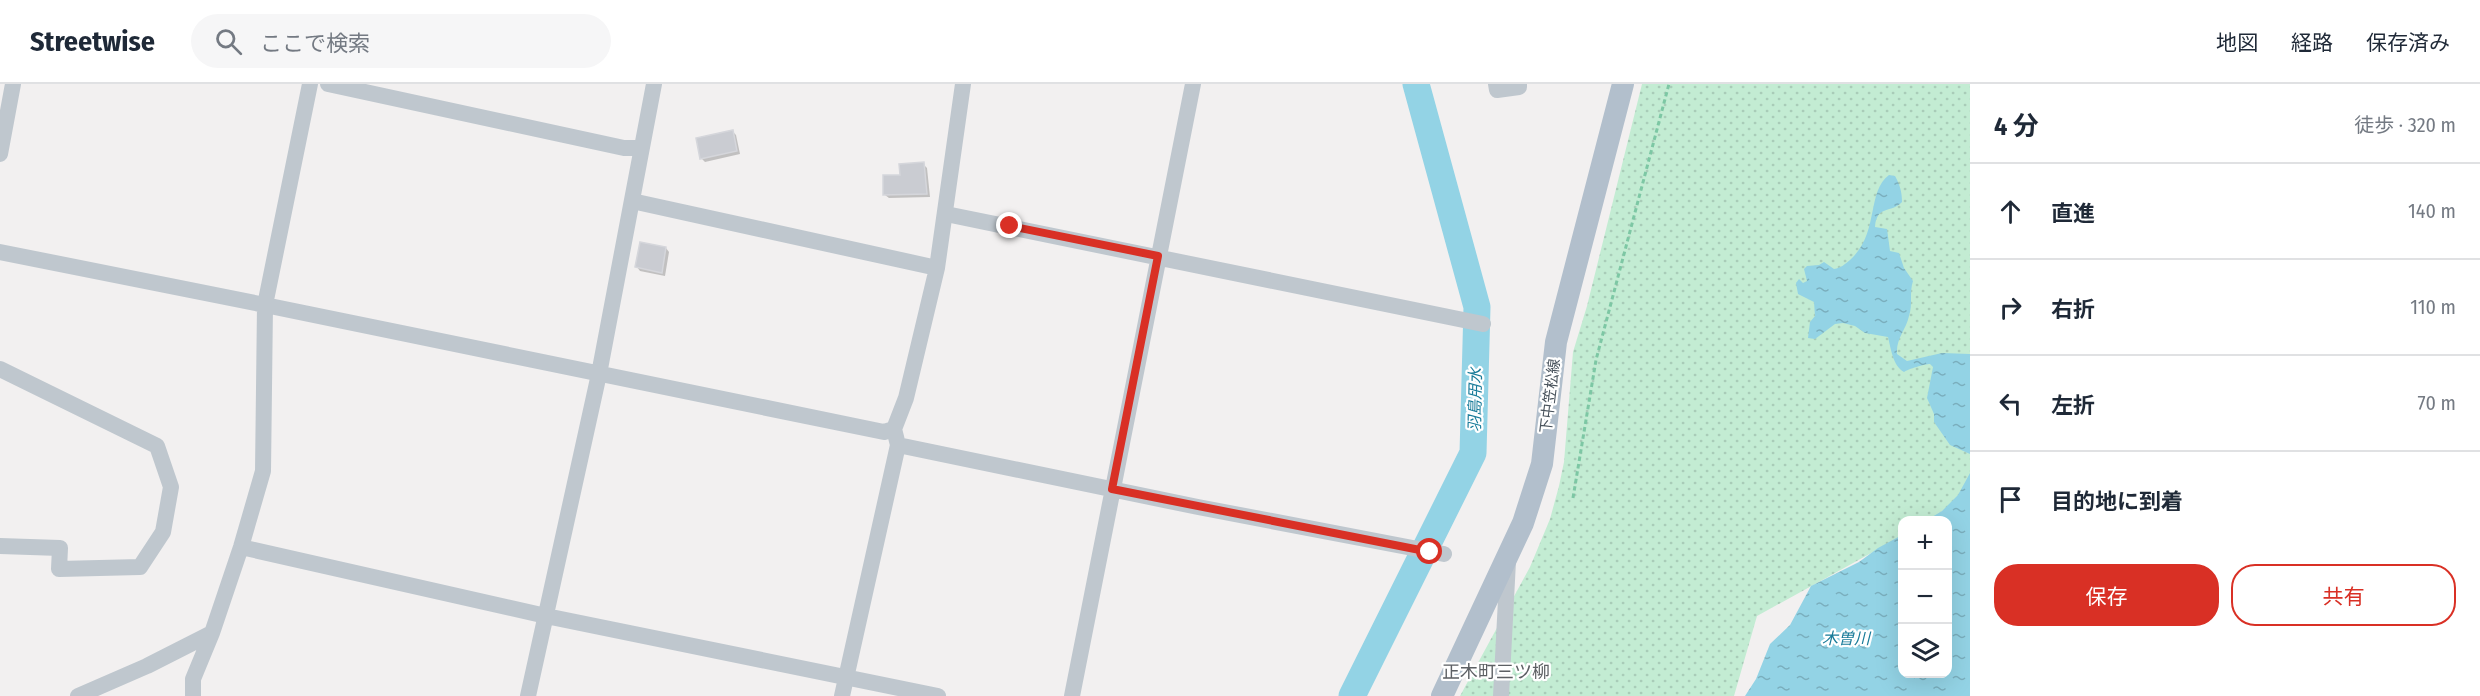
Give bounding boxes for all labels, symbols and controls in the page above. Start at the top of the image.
search box [191,14,611,68]
text: Streetwise [30,25,155,58]
icon: search [212,25,245,58]
text: ここで検索 [260,30,370,57]
text: 地図 [2216,30,2258,56]
text: 経路 [2291,30,2333,56]
text: 保存済み [2366,30,2450,56]
text: 4 分 [1994,111,2039,142]
text: 徒歩 · 320 m [2354,113,2456,137]
icon: ahead [1994,195,2027,228]
text: 140 m [2408,199,2456,223]
text: 直進 [2051,200,2095,227]
route end [996,212,1022,238]
icon: right [1994,291,2027,324]
text: 110 m [2410,295,2456,319]
text: 右折 [2051,296,2095,323]
street label: 下中笠松線 [1536,358,1564,434]
water label: 羽島用水 [1465,366,1485,432]
icon: left [1994,387,2027,420]
text: 70 m [2418,391,2456,415]
text: 左折 [2051,392,2095,419]
icon: arrive [1994,483,2027,516]
text: 目的地に到着 [2051,488,2183,515]
map controls [1898,516,1952,678]
button: + [1898,516,1952,570]
route start [1416,538,1442,564]
button: 保存 [1994,564,2219,626]
button: 共有 [2231,564,2456,626]
button: − [1898,570,1952,624]
button: layers [1898,624,1952,678]
water label: 木曽川 [1822,629,1872,648]
district label: 正木町三ツ柳 [1442,661,1550,683]

